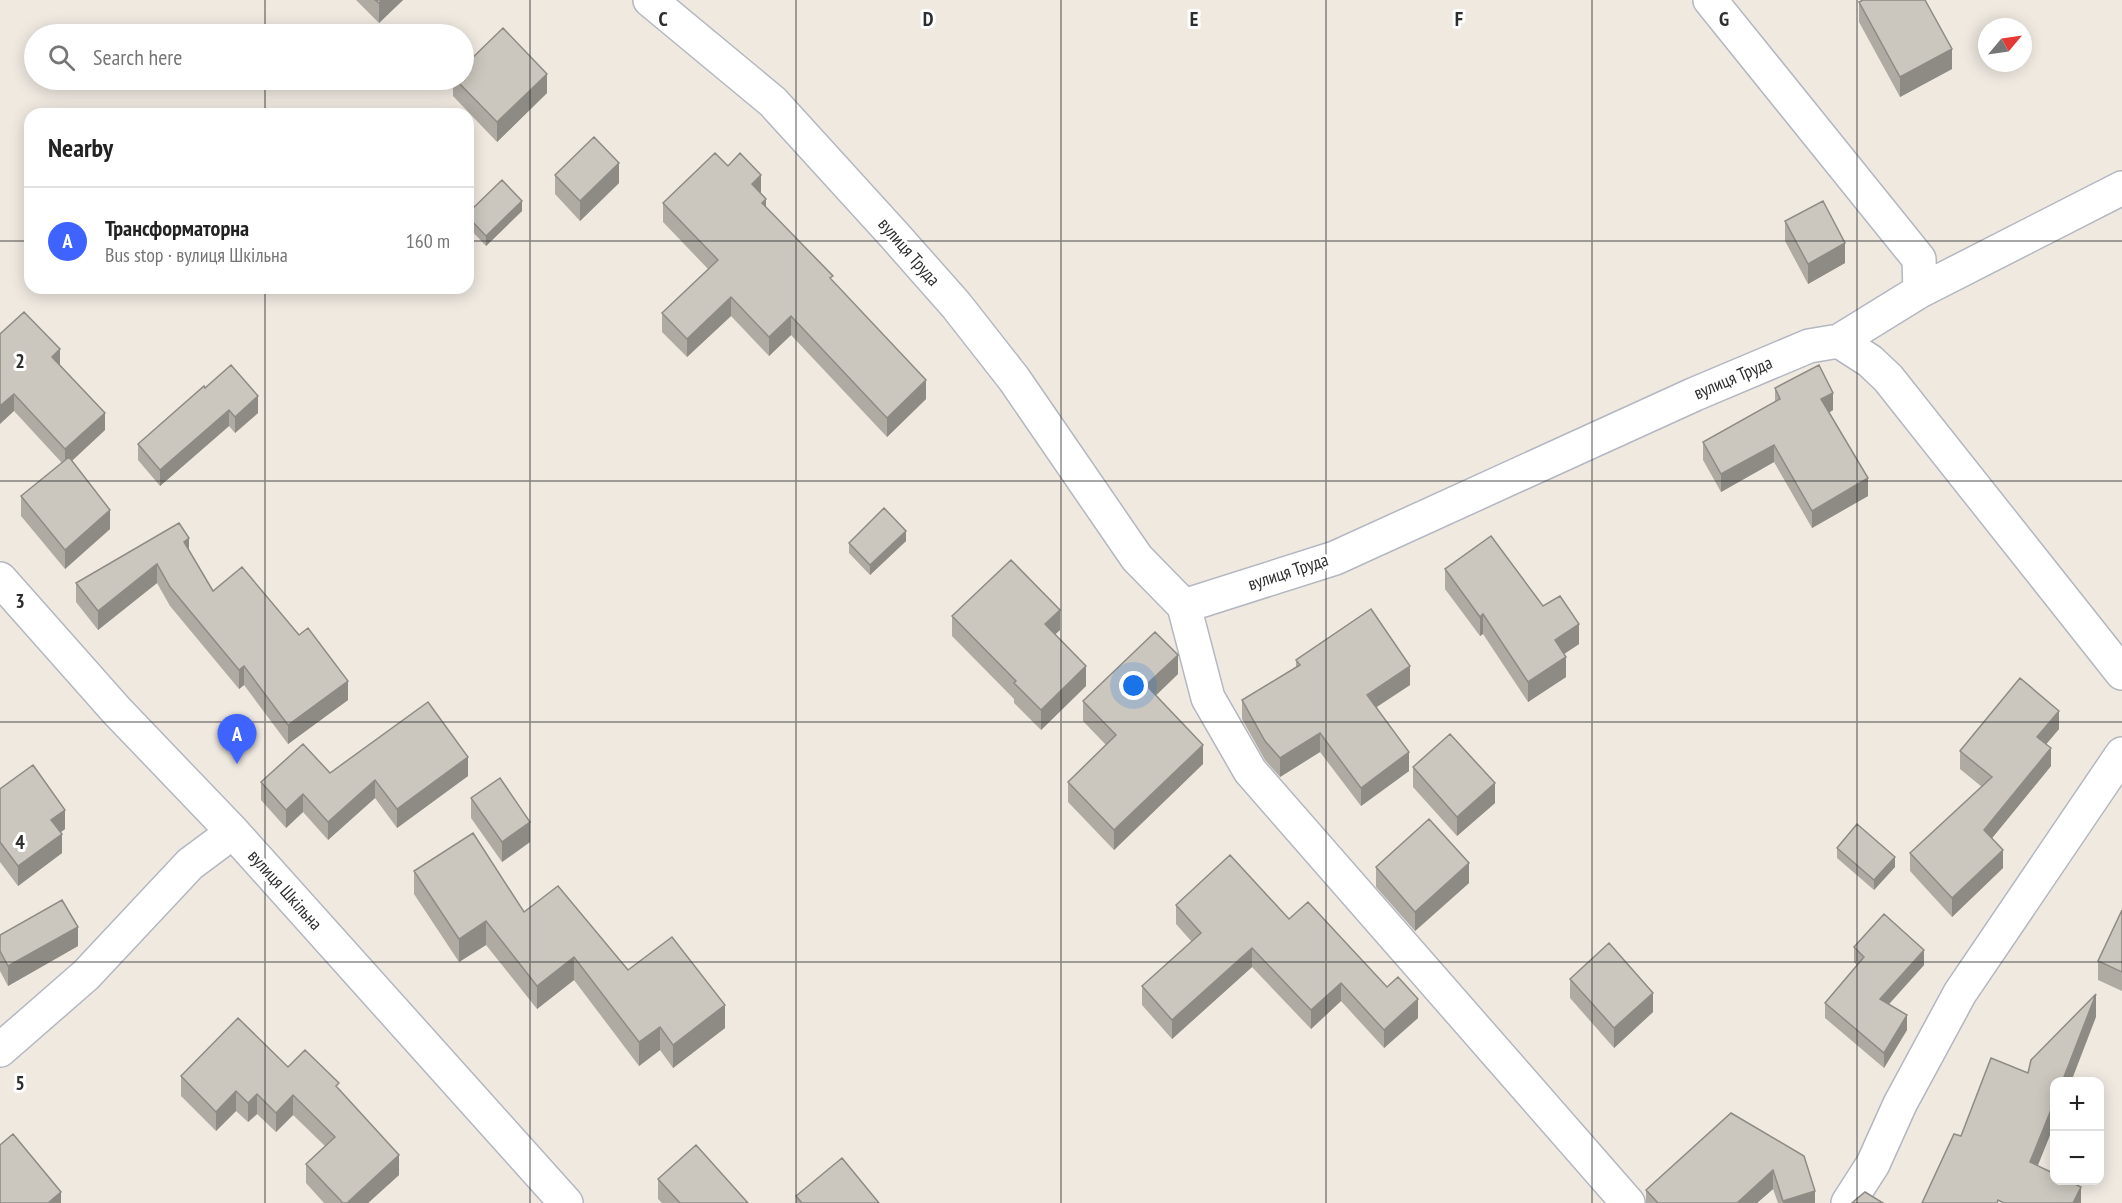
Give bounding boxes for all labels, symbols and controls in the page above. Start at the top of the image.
text: C [658,6,668,32]
text: D [923,6,934,32]
text: E [1190,6,1198,32]
text: F [1455,6,1463,32]
text: G [1719,6,1729,32]
north arrow [1978,18,2032,72]
search box [24,24,474,90]
icon: search [45,41,78,74]
text: Search here [93,43,182,71]
text: Nearby [48,131,113,164]
street label: вулиця Труда [873,213,945,291]
text: Трансформаторна [105,214,249,242]
text: A [62,228,73,254]
text: 160 m [406,228,450,254]
text: Bus stop · вулиця Шкільна [105,242,288,268]
text: 2 [15,348,25,374]
street label: вулиця Труда [1690,351,1775,404]
street label: вулиця Труда [1245,548,1331,595]
text: 3 [15,588,25,614]
your location [1119,671,1148,700]
pin: A [218,714,256,764]
text: 4 [15,829,25,855]
street label: вулиця Шкільна [243,845,327,935]
text: 5 [15,1070,25,1096]
map controls [2050,1077,2104,1185]
button: + [2050,1077,2104,1131]
button: − [2050,1131,2104,1185]

